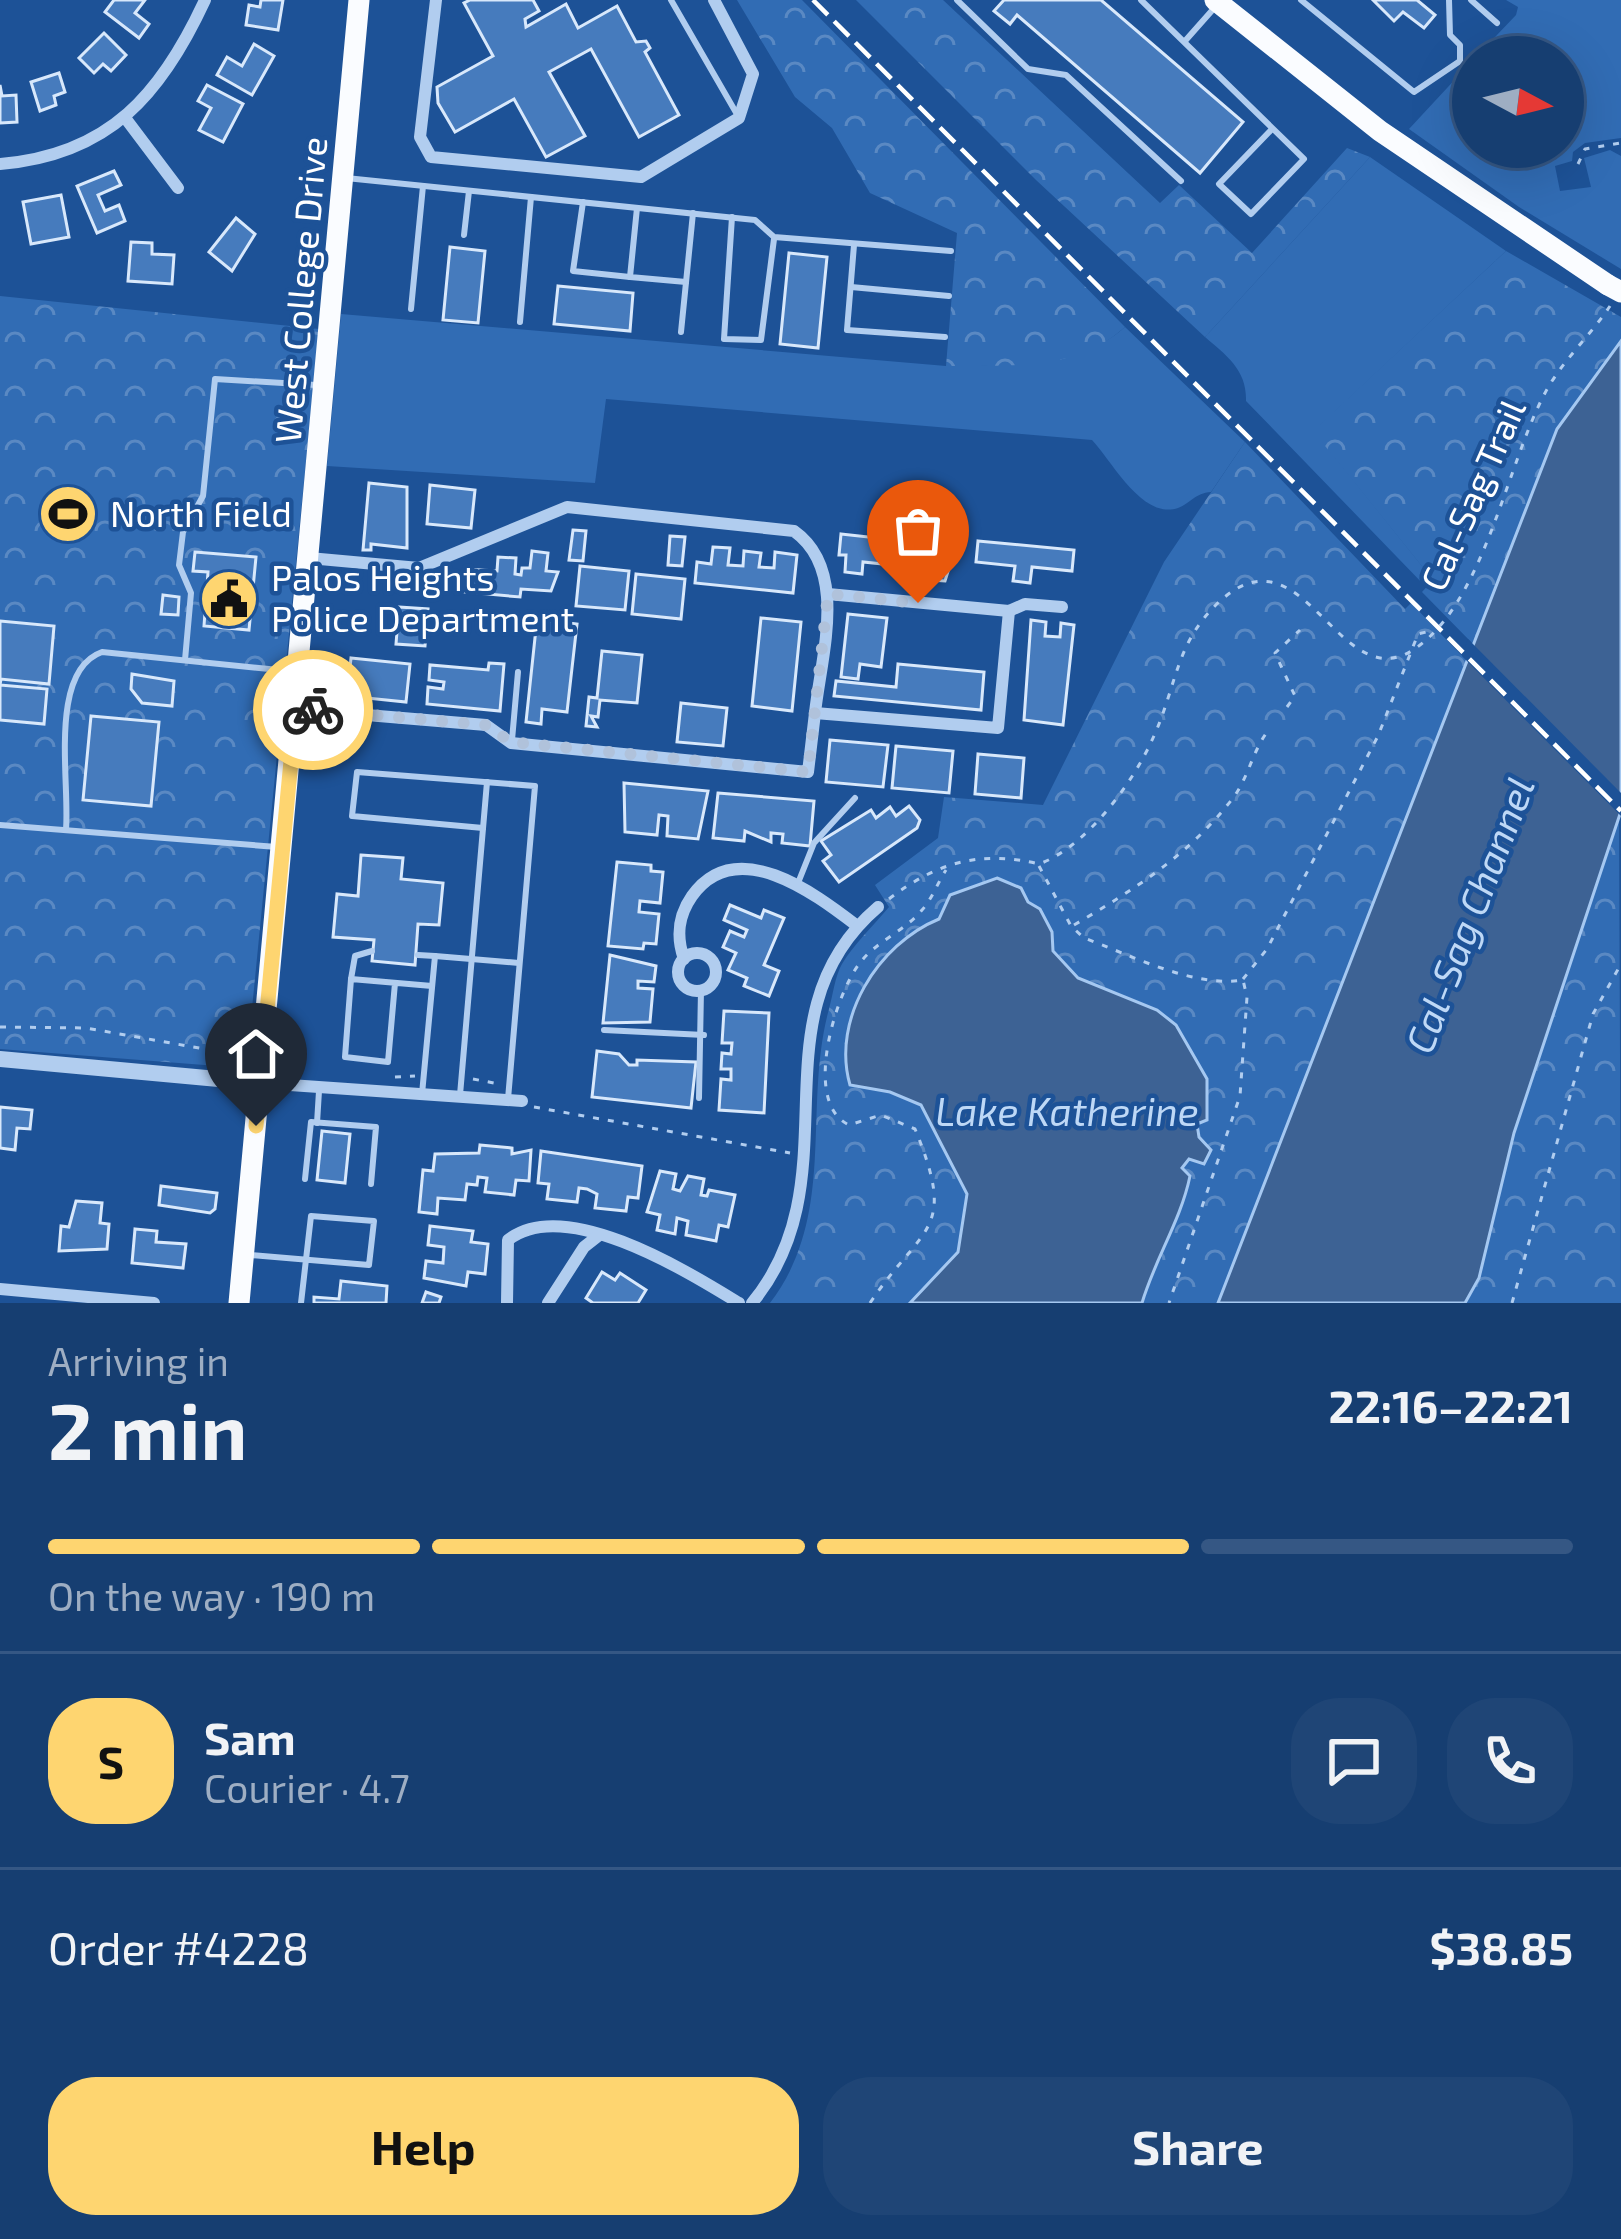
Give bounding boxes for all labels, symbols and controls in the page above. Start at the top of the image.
north arrow [1452,36,1584,168]
map controls [1452,36,1584,168]
street label: West College Drive [265,135,334,445]
street label: Cal-Sag Trail [1410,392,1533,597]
pin [867,480,969,603]
sports icon: North Field [37,483,99,545]
place label: North Field [110,491,292,534]
icon: bag [885,498,951,564]
place label: Palos Heights Police Department [271,555,574,639]
public building icon: Palos Heights Police Department [198,568,260,630]
courier [253,650,373,770]
icon: bike [280,677,346,743]
water label: Cal-Sag Channel [1394,770,1543,1059]
pin [205,1003,307,1126]
icon: home [223,1021,289,1087]
water label: Lake Katherine [935,1087,1199,1134]
text: Arriving in [48,1337,229,1384]
text: 22:16–22:21 [1329,1378,1573,1432]
text: 2 min [48,1382,247,1476]
text: On the way · 190 m [48,1572,375,1619]
button: chat [1291,1698,1417,1824]
button: phone [1447,1698,1573,1824]
text: Sam [204,1710,296,1764]
text: S [98,1734,124,1788]
text: Courier · 4.7 [204,1764,410,1811]
text: Order #4228 [48,1920,309,1974]
text: $38.85 [1429,1920,1573,1974]
button: Help [48,2077,799,2215]
button: Share [823,2077,1573,2215]

